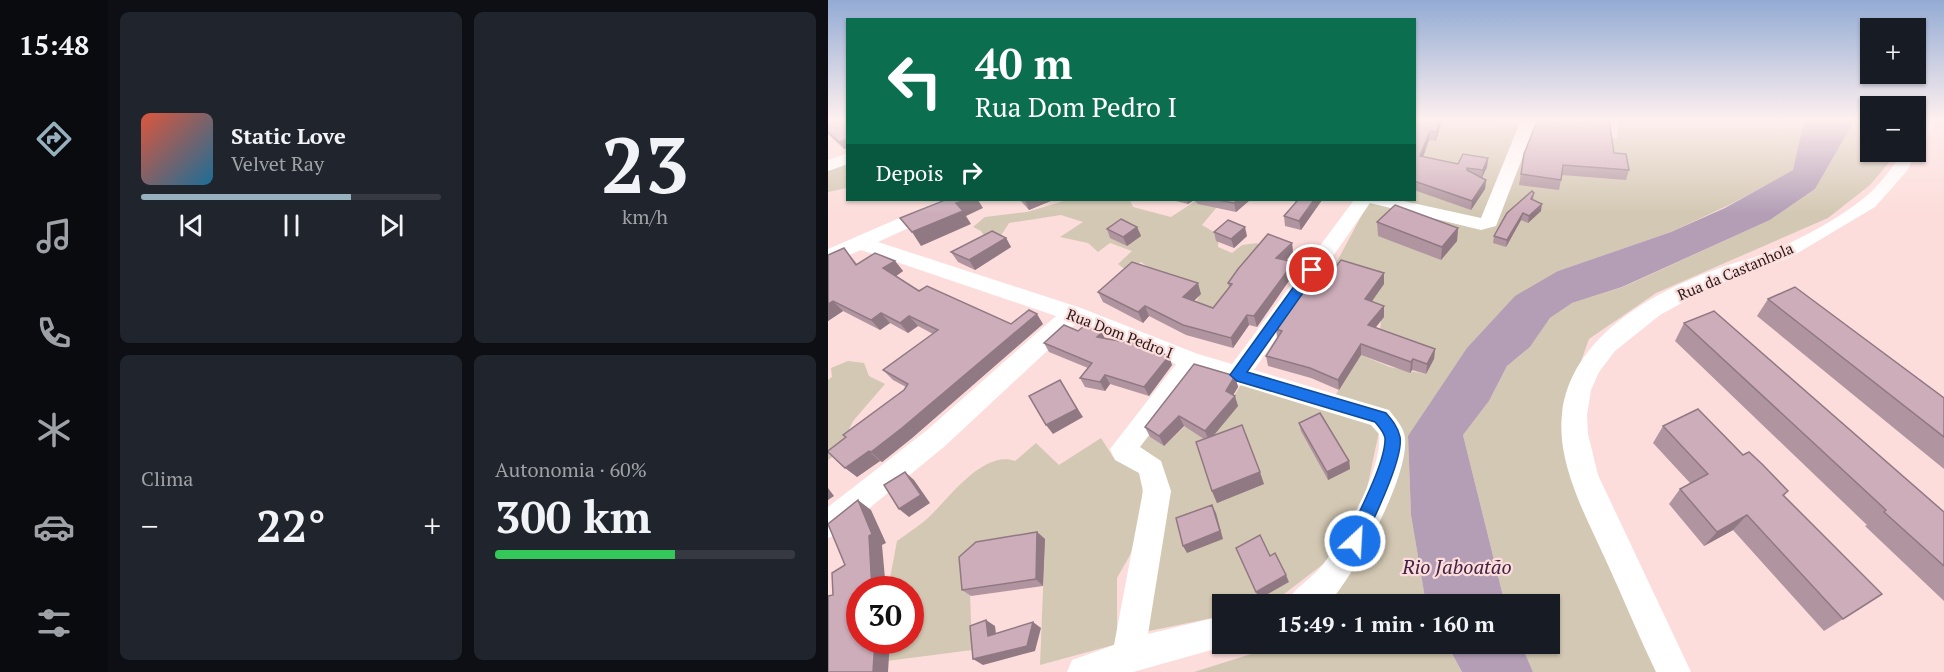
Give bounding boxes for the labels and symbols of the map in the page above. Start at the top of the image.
street label: Rua da Castanhola [1674,237,1796,304]
pin [1286,244,1337,295]
street label: Rua Dom Pedro I [1064,304,1176,362]
position arrow [1323,509,1387,573]
water label: Rio Jaboatão [1401,553,1512,580]
speed limit sign: 30 [846,576,924,654]

